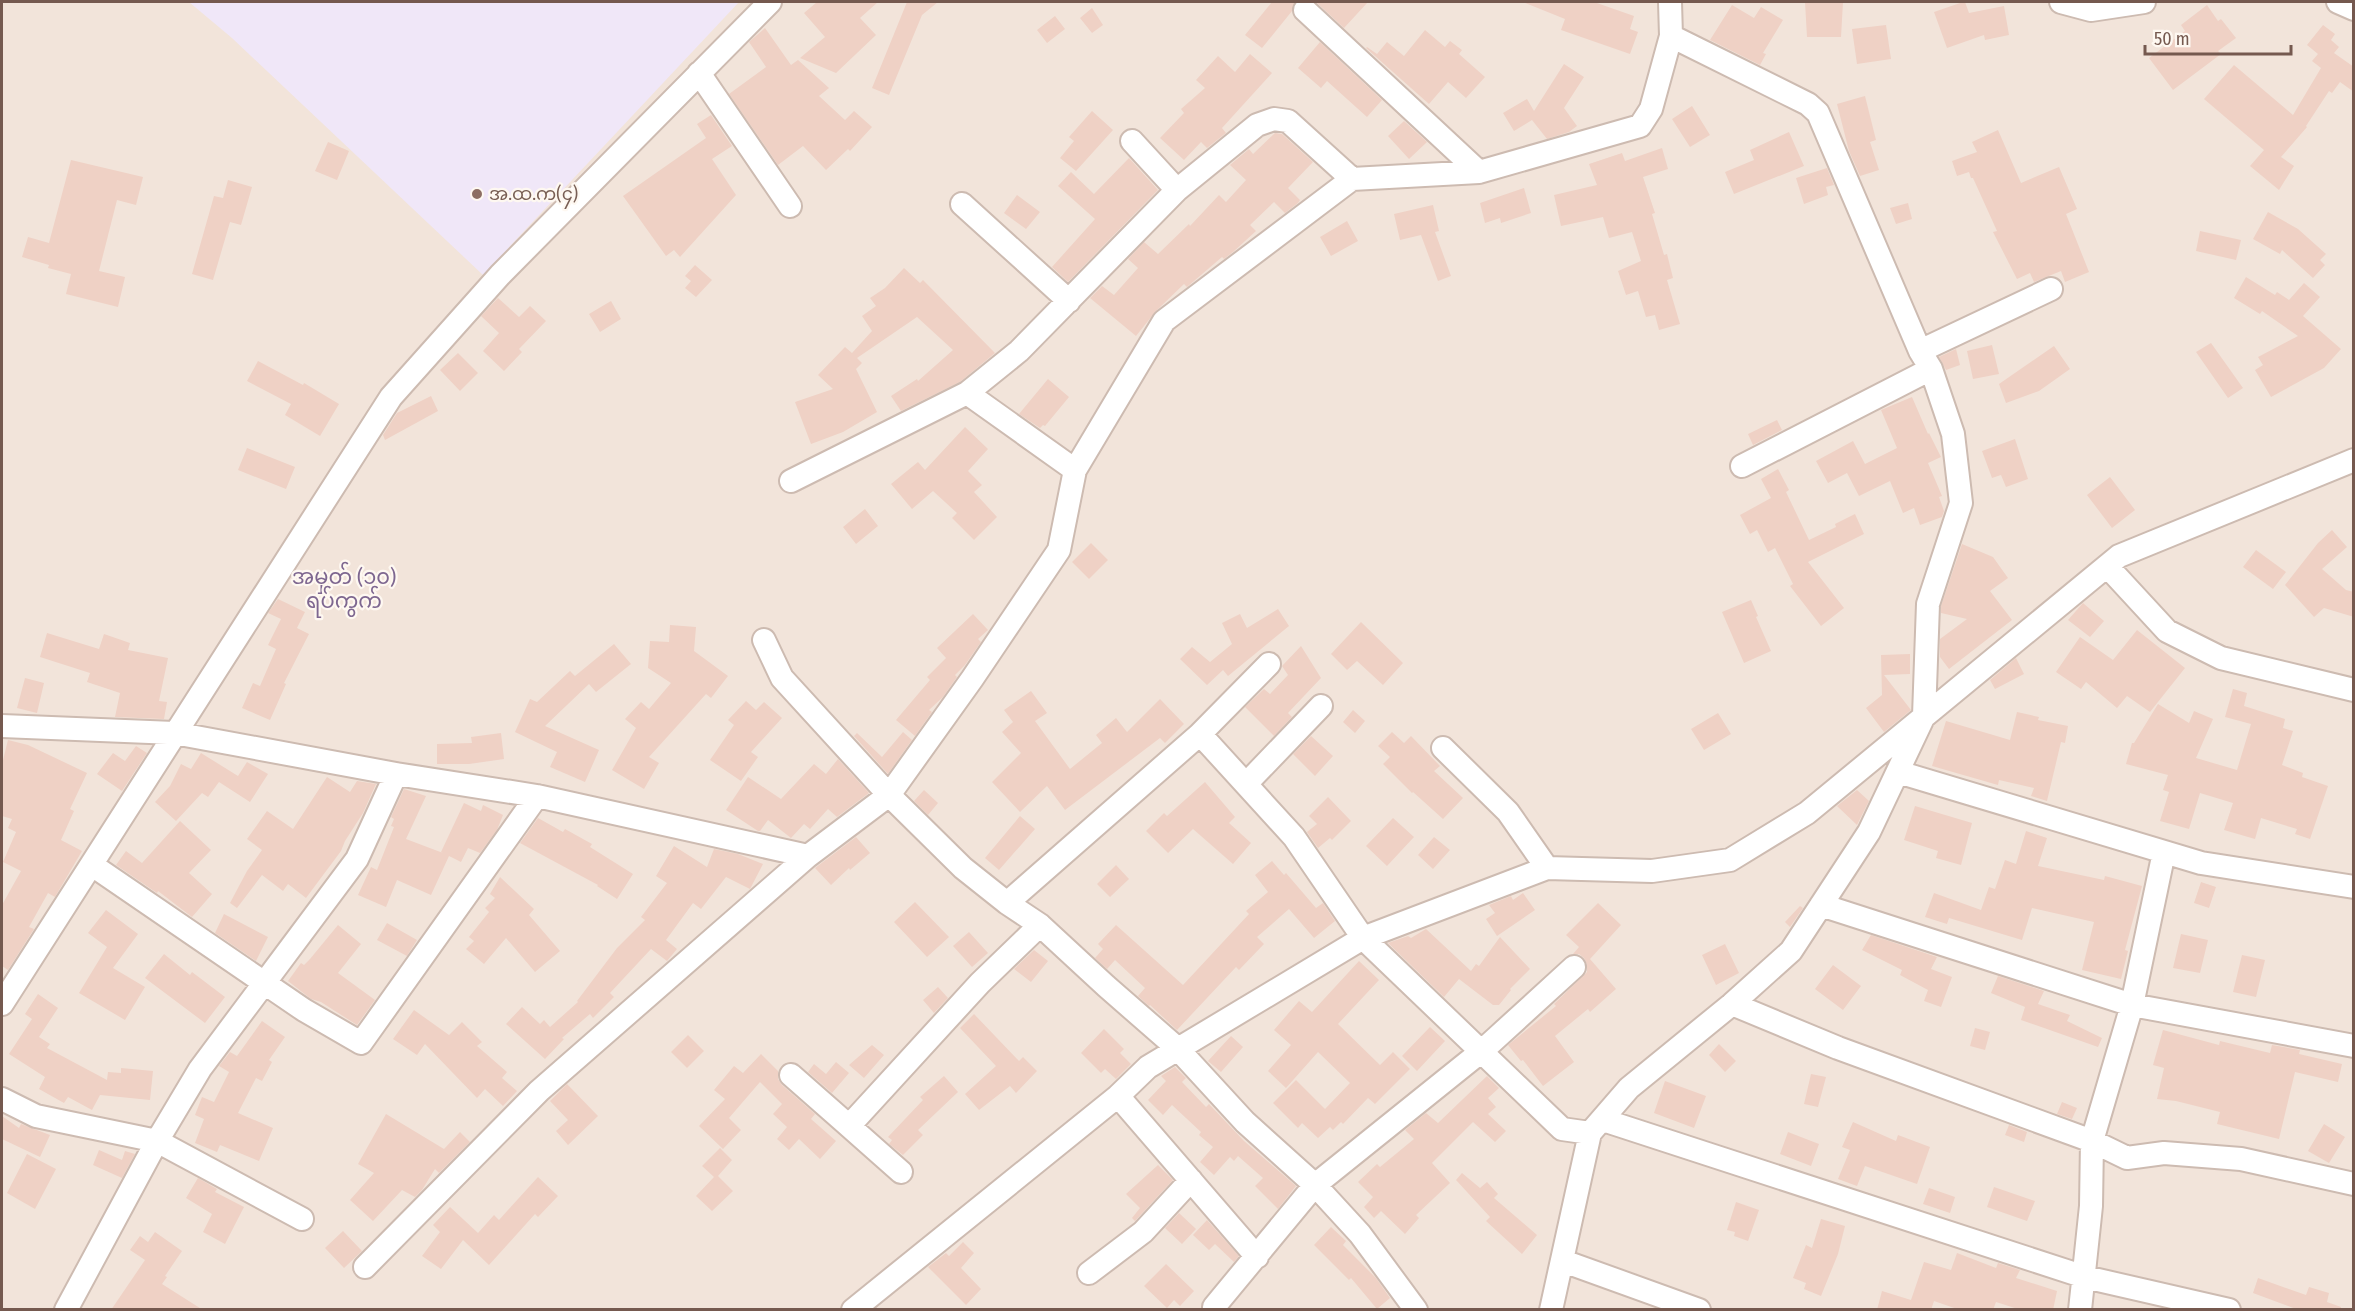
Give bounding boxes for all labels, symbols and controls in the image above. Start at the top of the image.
scale bar [2145,18,2290,56]
text: 50 m [2154,28,2190,50]
place label: အ.ထ.က(၄) [489,183,578,209]
marker: အ.ထ.က(၄) [470,187,484,201]
district label: အမှတ် (၁၀) ရပ်ကွက် [292,561,396,618]

